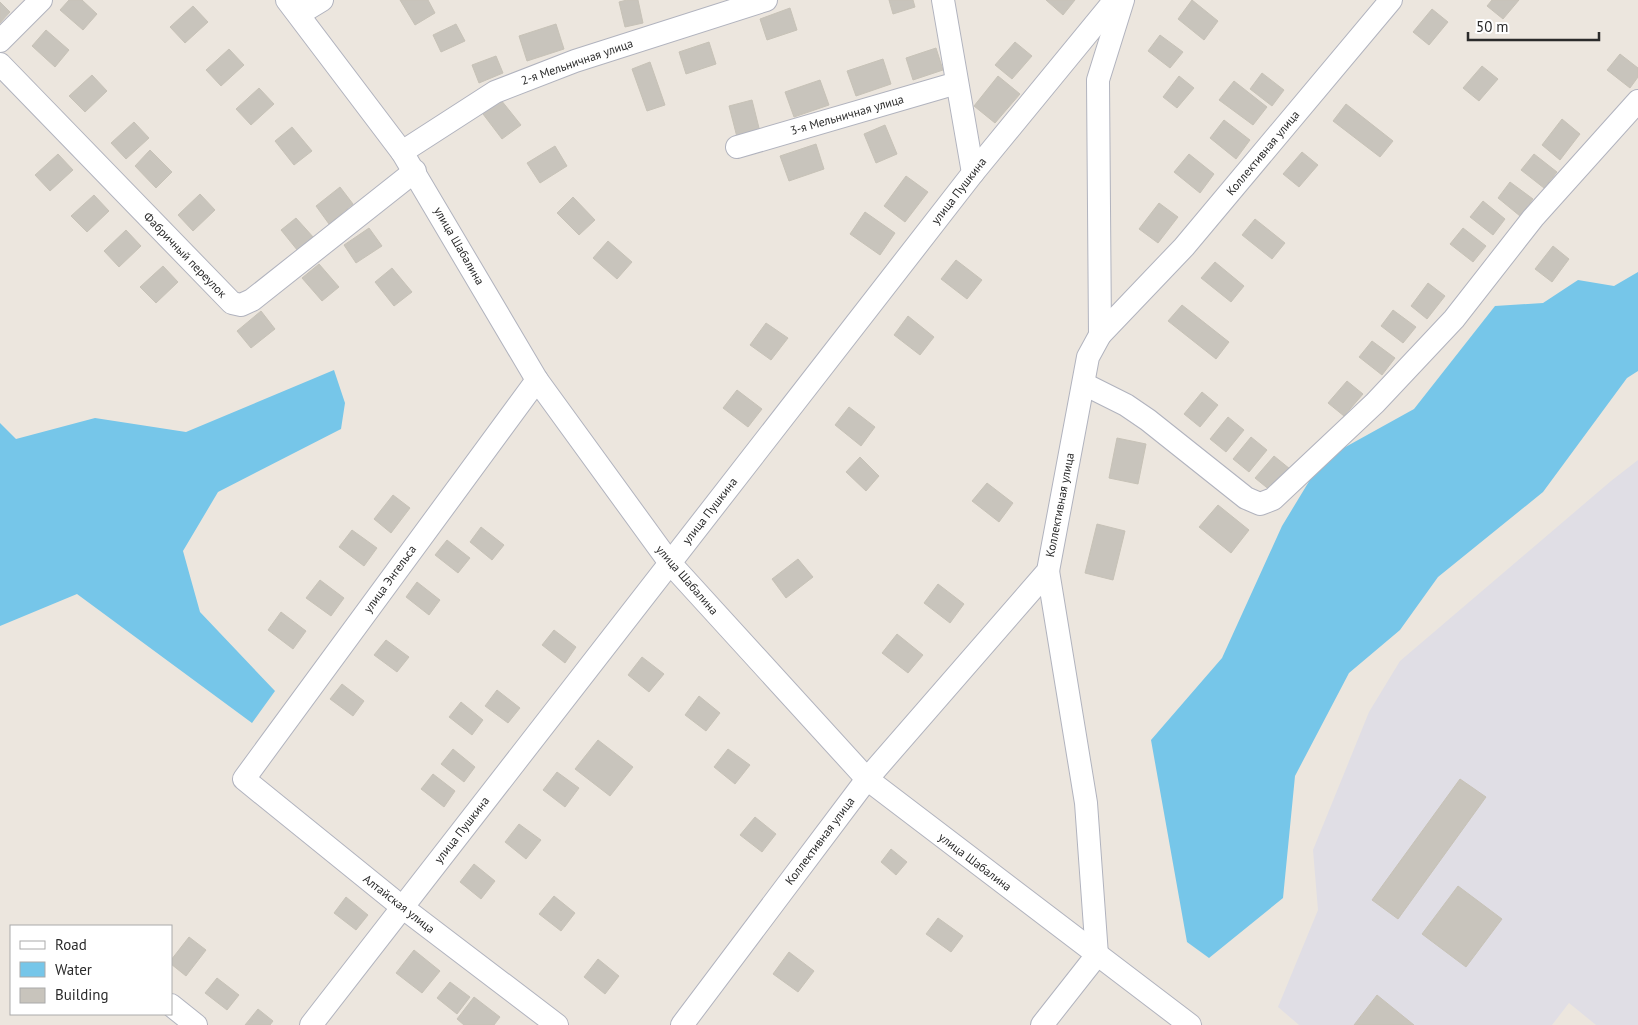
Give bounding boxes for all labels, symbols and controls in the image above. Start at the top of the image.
scale bar [1468,10,1599,42]
text: 50 m [1476,17,1509,36]
street label: 2-я Мельничная улица [519,35,635,88]
street label: 3-я Мельничная улица [788,91,905,138]
street label: Коллективная улица [1223,107,1302,198]
street label: улица Пушкина [928,154,989,227]
street label: улица Шабалина [431,204,488,287]
street label: Фабричный переулок [141,209,230,301]
street label: Коллективная улица [1042,451,1077,558]
street label: улица Пушкина [679,474,740,547]
street label: улица Энгельса [360,542,419,616]
street label: улица Шабалина [653,542,722,618]
street label: улица Пушкина [431,793,492,866]
street label: Коллективная улица [782,794,858,888]
street label: улица Шабалина [936,829,1015,894]
street label: Алтайская улица [360,871,438,936]
legend [10,925,172,1015]
text: Road [55,935,87,954]
text: Water [55,960,92,979]
text: Building [55,985,109,1004]

